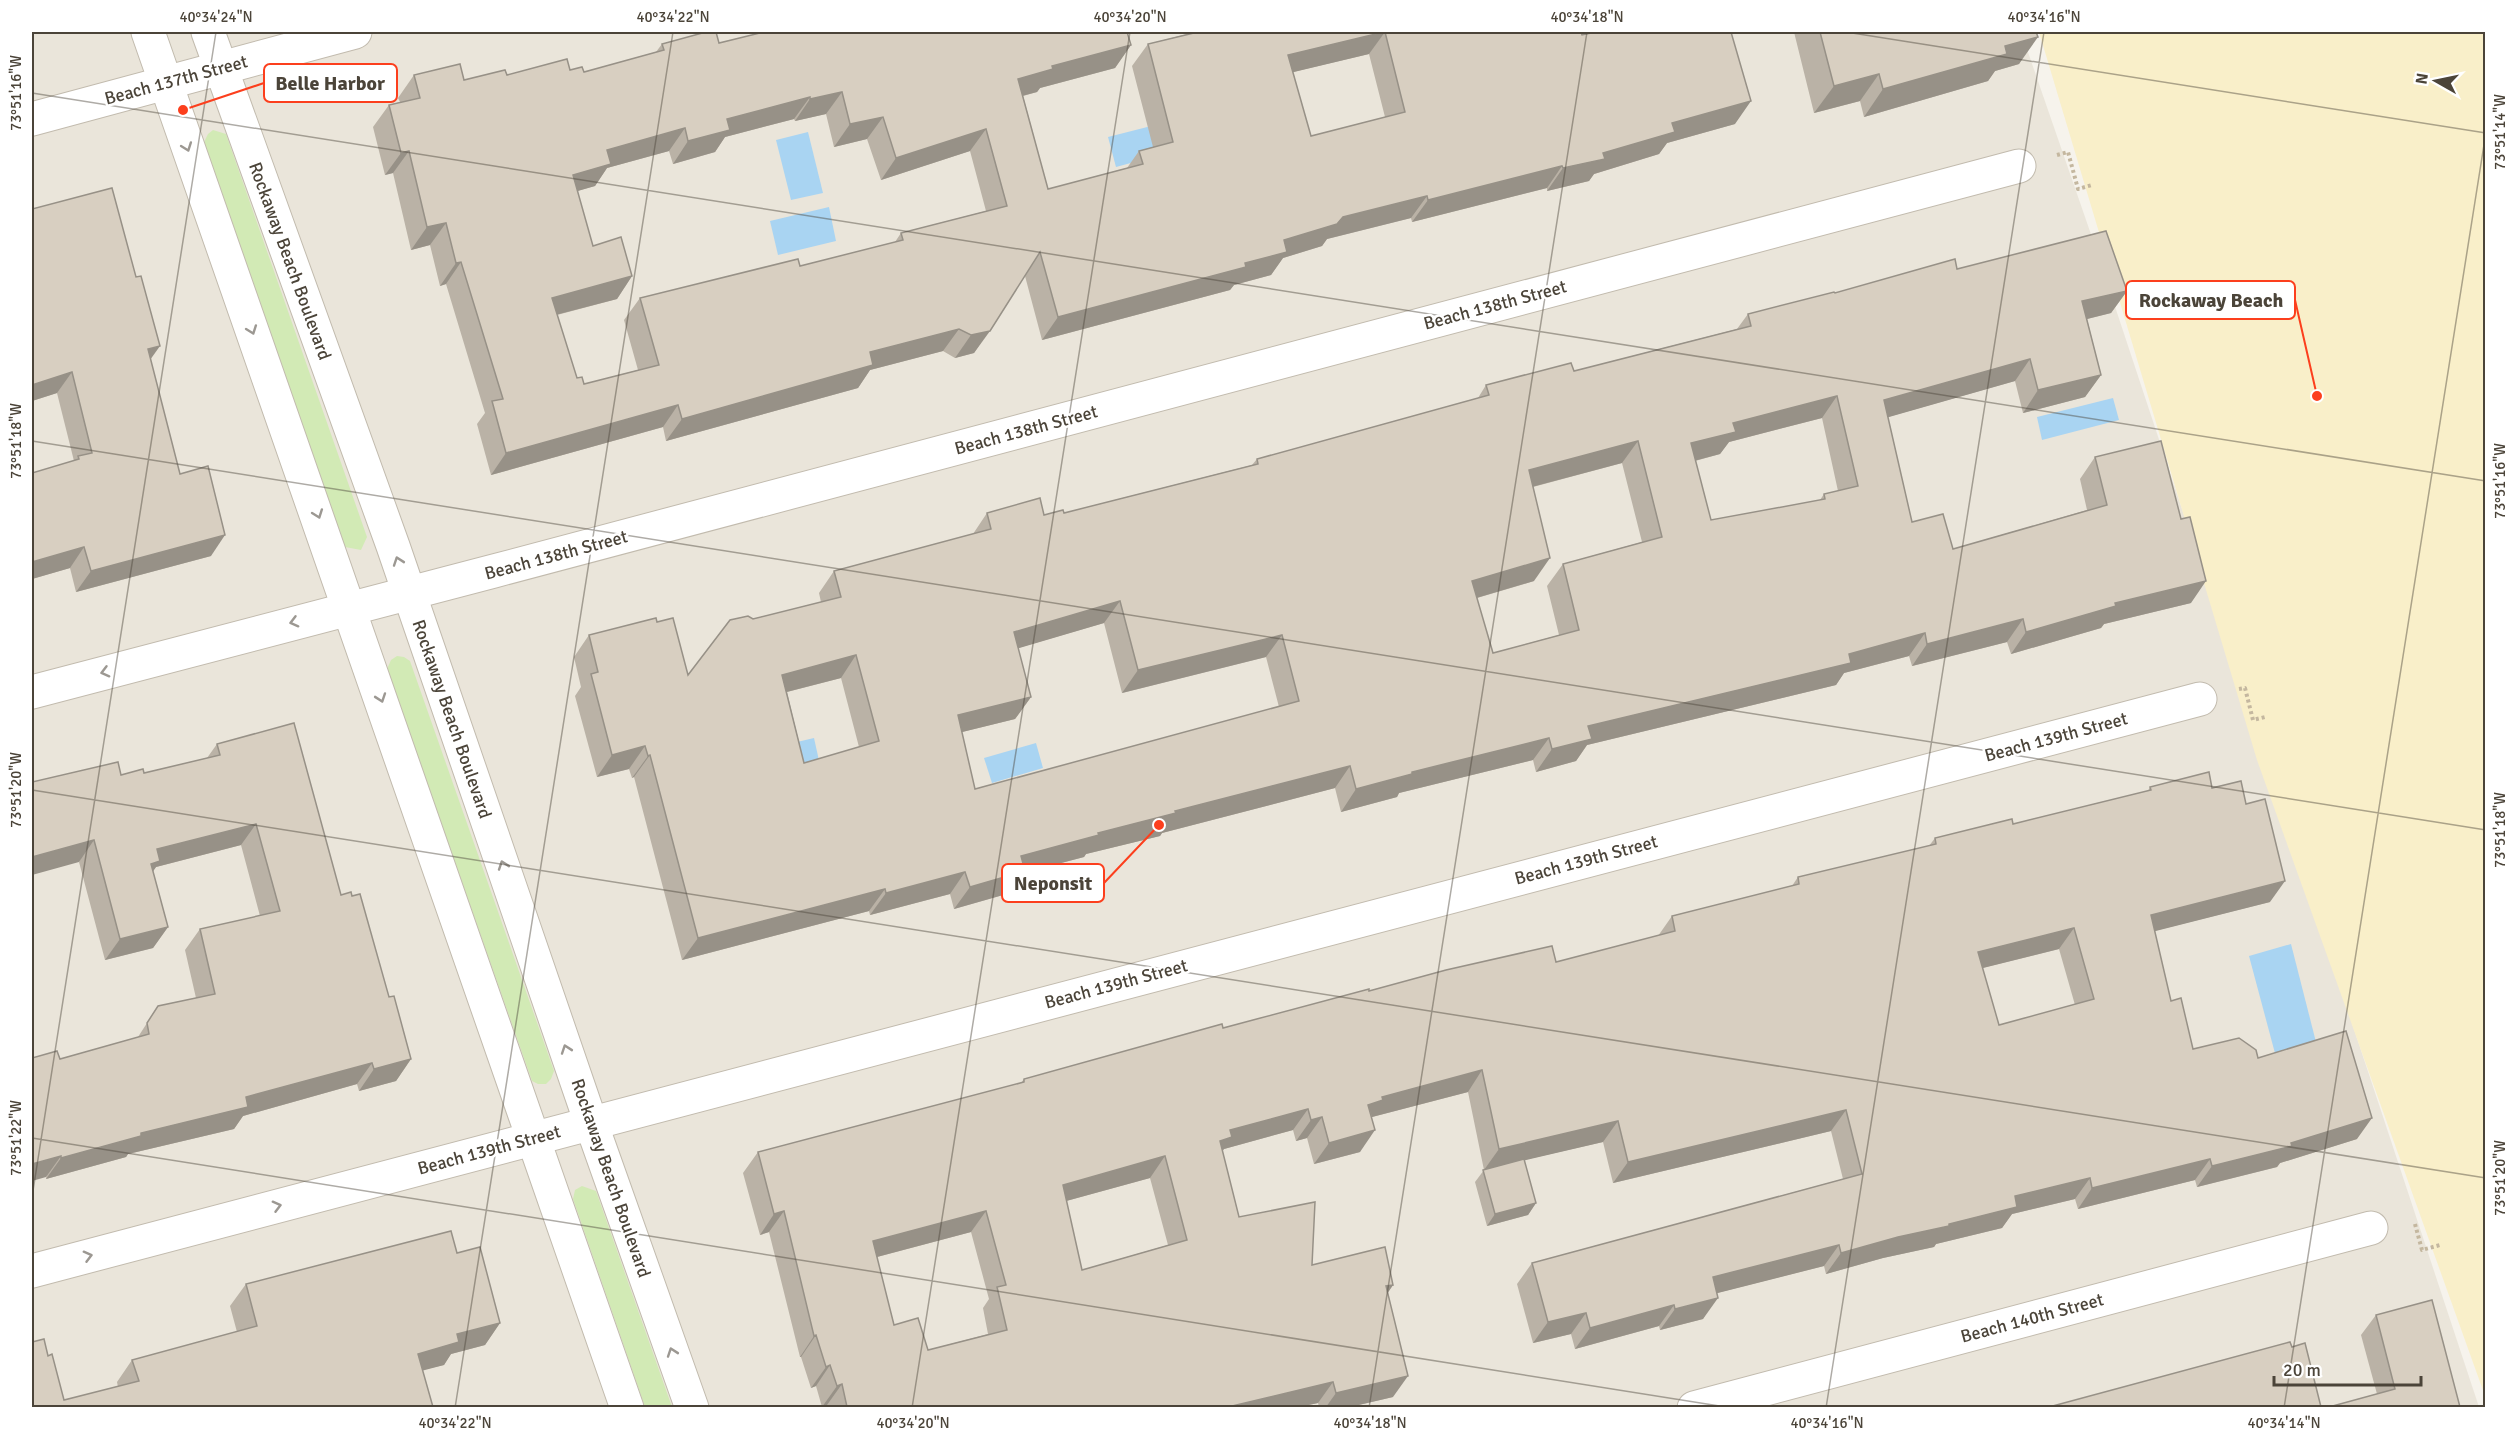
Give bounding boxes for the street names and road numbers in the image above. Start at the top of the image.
street label: Beach 137th Street [102,50,250,110]
street label: Rockaway Beach Boulevard [244,159,336,363]
street label: Beach 138th Street [1421,275,1569,335]
street label: Beach 138th Street [952,400,1100,460]
street label: Beach 138th Street [482,525,630,585]
street label: Rockaway Beach Boulevard [408,617,496,821]
street label: Beach 139th Street [1982,707,2130,767]
street label: Beach 139th Street [1512,830,1660,890]
street label: Beach 139th Street [1042,954,1190,1014]
street label: Rockaway Beach Boulevard [567,1076,655,1280]
street label: Beach 139th Street [415,1120,563,1180]
street label: Beach 140th Street [1958,1288,2106,1348]

